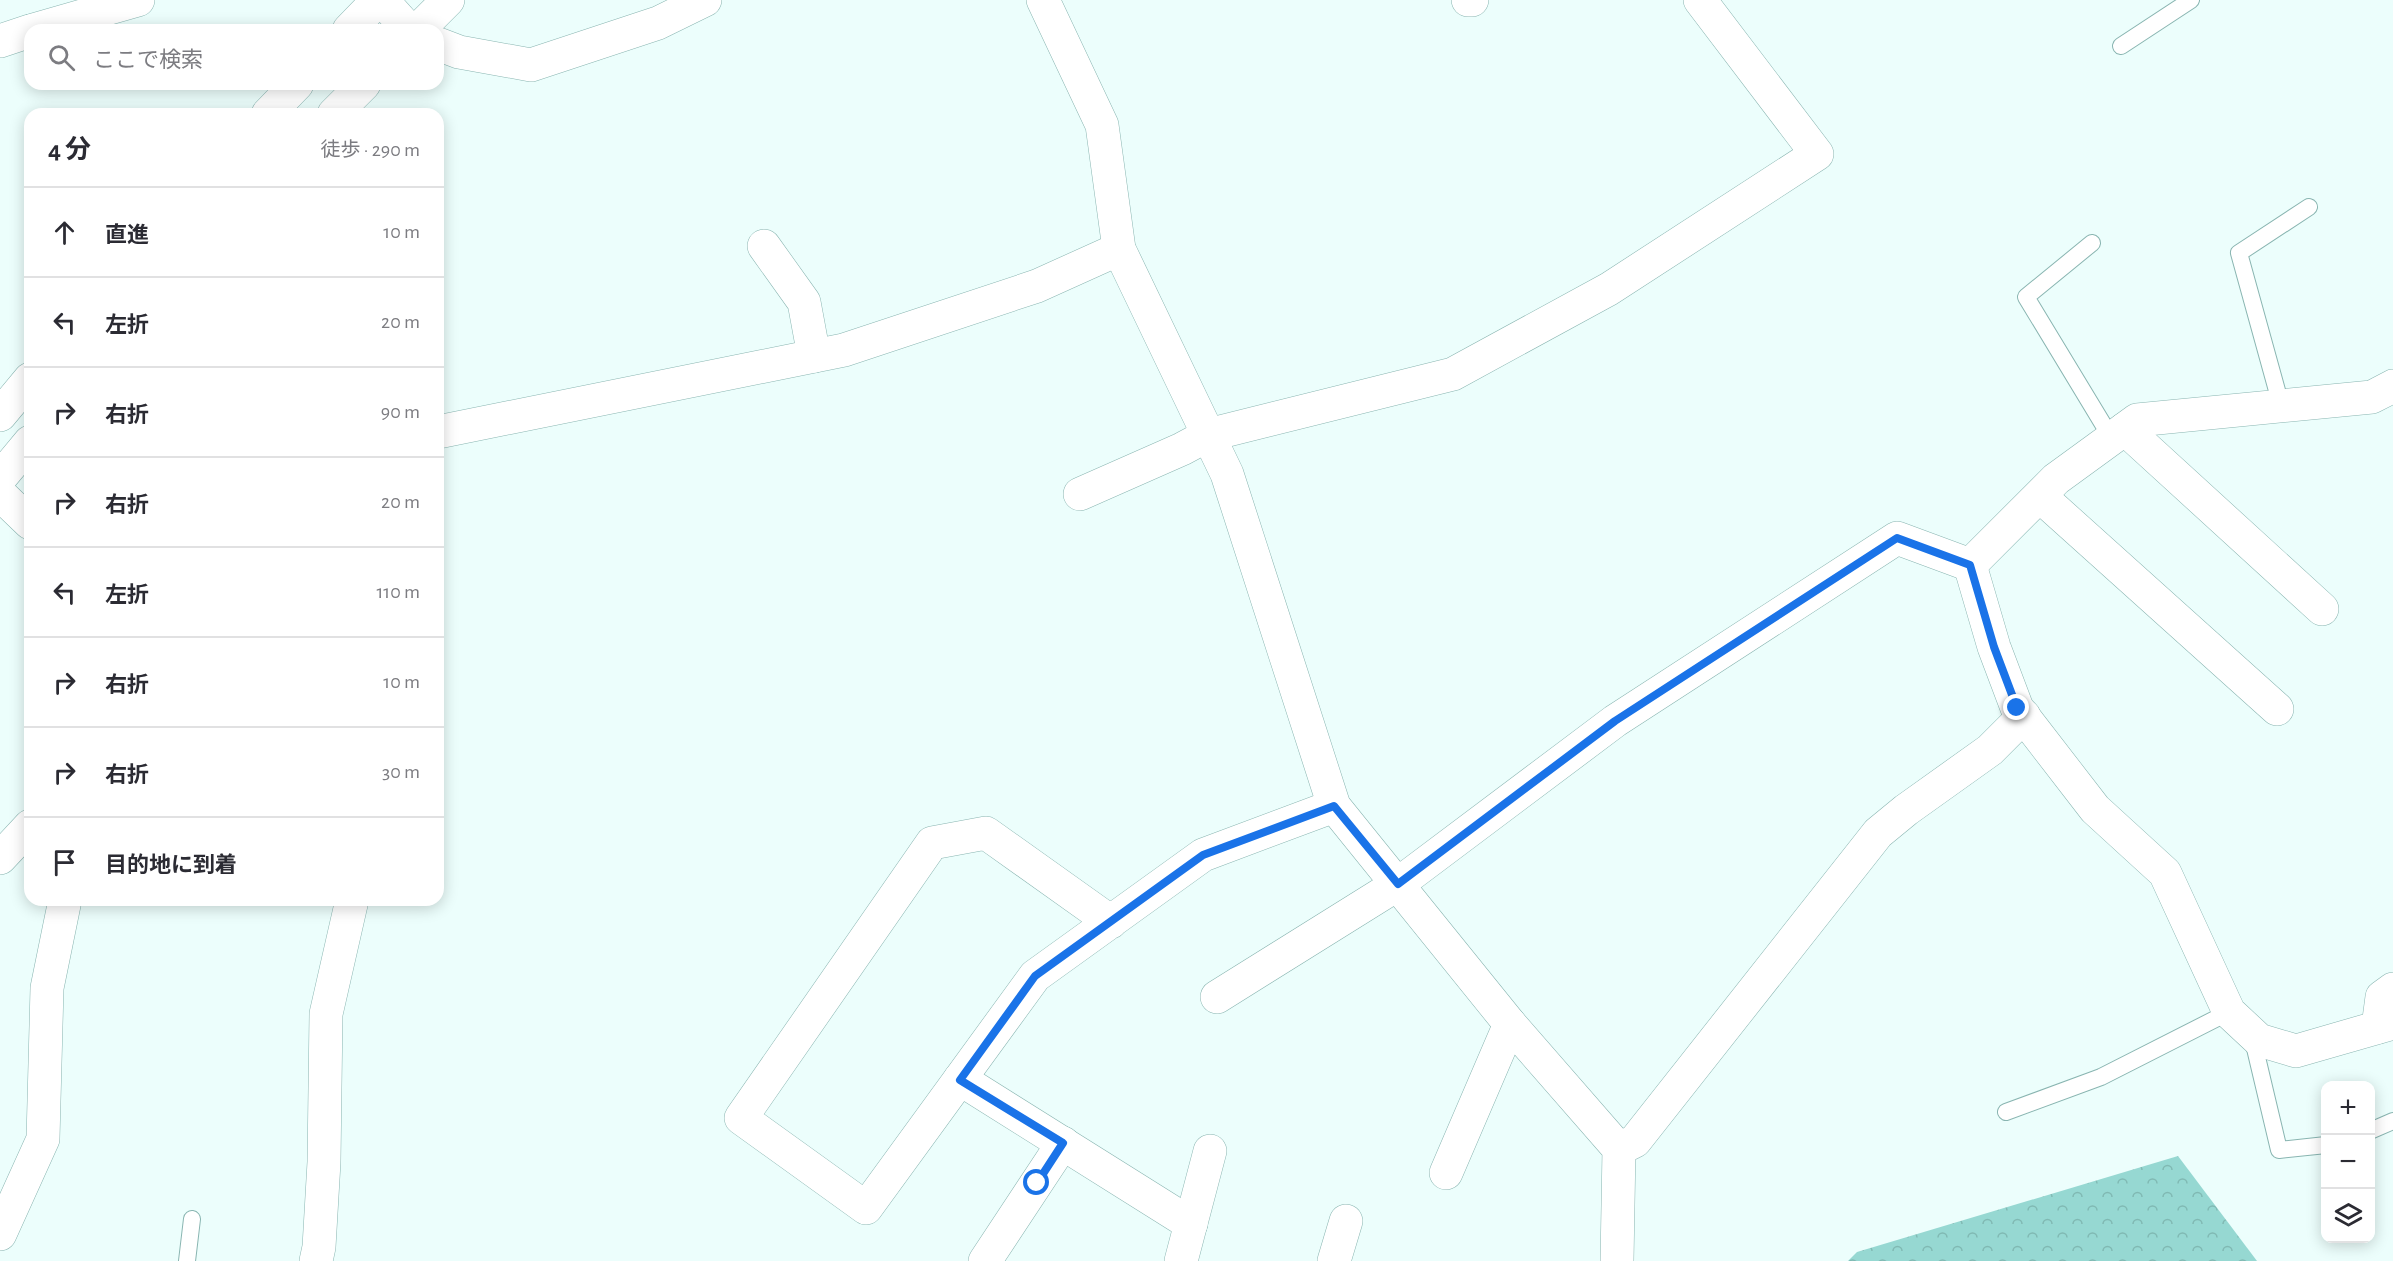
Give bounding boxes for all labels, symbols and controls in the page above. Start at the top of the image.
search box [24,24,444,90]
icon: search [45,41,78,74]
text: ここで検索 [93,49,203,71]
text: 4 分 [48,137,91,163]
text: 徒歩 · 290 m [320,140,420,160]
icon: ahead [48,216,81,249]
text: 10 m [383,222,420,242]
text: 直進 [105,224,149,246]
icon: left [48,306,81,339]
text: 20 m [381,312,420,332]
text: 左折 [105,314,149,336]
icon: right [48,396,81,429]
text: 90 m [381,402,420,422]
text: 右折 [105,404,149,426]
icon: right [48,486,81,519]
text: 20 m [381,492,420,512]
text: 右折 [105,494,149,516]
icon: left [48,576,81,609]
text: 110 m [376,582,420,602]
text: 左折 [105,584,149,606]
icon: right [48,666,81,699]
text: 10 m [383,672,420,692]
text: 右折 [105,674,149,696]
route end [2003,694,2029,720]
icon: right [48,756,81,789]
text: 30 m [382,762,420,782]
text: 右折 [105,764,149,786]
icon: arrive [48,846,81,879]
text: 目的地に到着 [105,854,237,876]
map controls [2321,1081,2375,1243]
button: + [2321,1081,2375,1135]
button: − [2321,1135,2375,1189]
route start [1023,1169,1049,1195]
button: layers [2321,1189,2375,1243]

